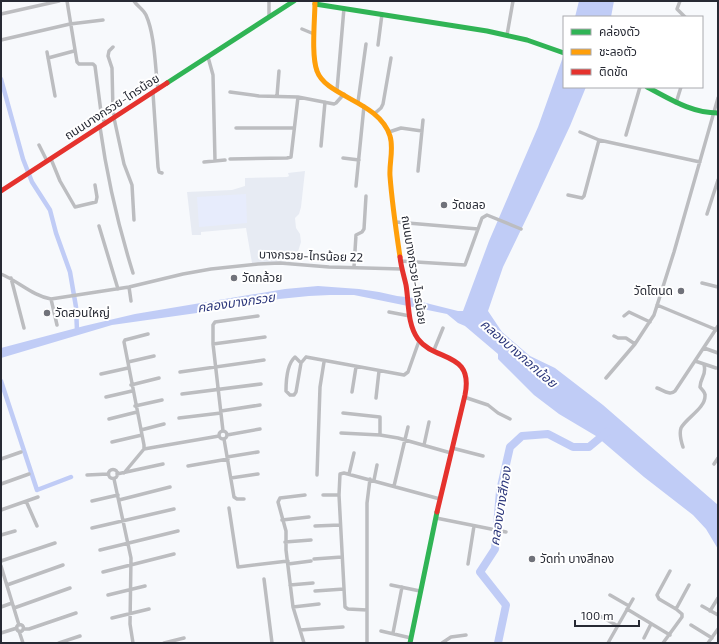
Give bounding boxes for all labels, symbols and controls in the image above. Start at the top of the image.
legend [563,16,703,88]
text: คล่องตัว [599,24,640,38]
text: ชะลอตัว [599,44,637,58]
text: ติดขัด [599,64,628,78]
street label: ถนนบางกรวย-ไทรน้อย [61,70,161,142]
place label: วัดชลอ [452,197,486,211]
marker: วัดชลอ [439,200,449,210]
street label: ถนนบางกรวย-ไทรน้อย [399,214,431,325]
street label: บางกรวย-ไทรน้อย 22 [259,246,364,264]
place label: วัดกล้วย [242,270,282,284]
marker: วัดกล้วย [229,273,239,283]
place label: วัดโตนด [634,283,673,297]
marker: วัดโตนด [676,286,686,296]
water label: คลองบางกรวย [196,288,277,315]
place label: วัดสวนใหญ่ [55,305,110,319]
marker: วัดสวนใหญ่ [42,308,52,318]
water label: คลองบางกอกน้อย [477,315,561,391]
water label: คลองบางสีทอง [486,464,514,547]
place label: วัดท่า บางสีทอง [540,551,614,565]
marker: วัดท่า บางสีทอง [527,554,537,564]
scale bar [575,602,639,628]
text: 100 m [581,608,613,622]

